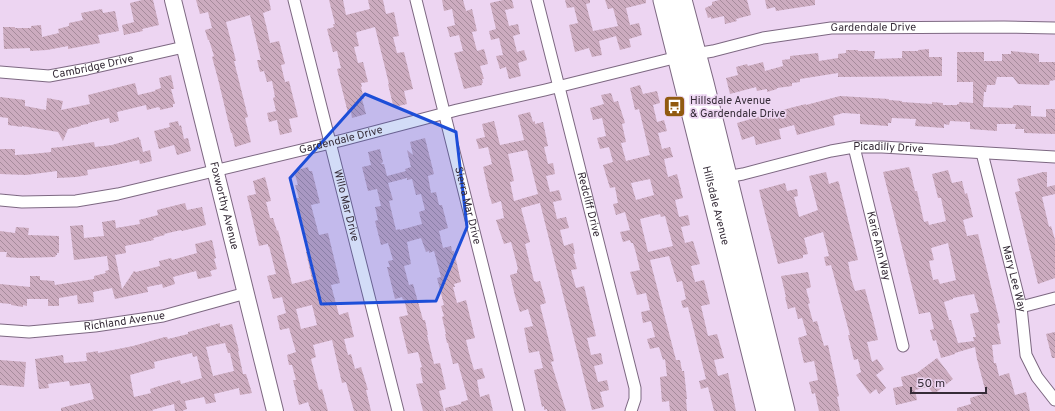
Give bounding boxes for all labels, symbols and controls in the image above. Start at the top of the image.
street label: Gardendale Drive [831,21,916,35]
street label: Cambridge Drive [51,52,135,82]
bus stop icon: Hillsdale Avenue & Gardendale Drive [662,94,688,120]
place label: Hillsdale Avenue & Gardendale Drive [690,94,786,121]
street label: Gardendale Drive [298,123,384,157]
street label: Picadilly Drive [853,140,924,156]
street label: Foxworthy Avenue [206,160,242,251]
street label: Sierra Mar Drive [451,165,484,246]
street label: Hillsdale Avenue [699,165,732,247]
street label: Willo Mar Drive [330,168,362,243]
street label: Redcliff Drive [574,171,604,239]
street label: Karie Ann Way [863,210,894,282]
street label: Mary Lee Way [999,244,1029,313]
street label: Richland Avenue [83,309,166,334]
scale bar [911,369,986,395]
text: 50 m [917,376,945,392]

